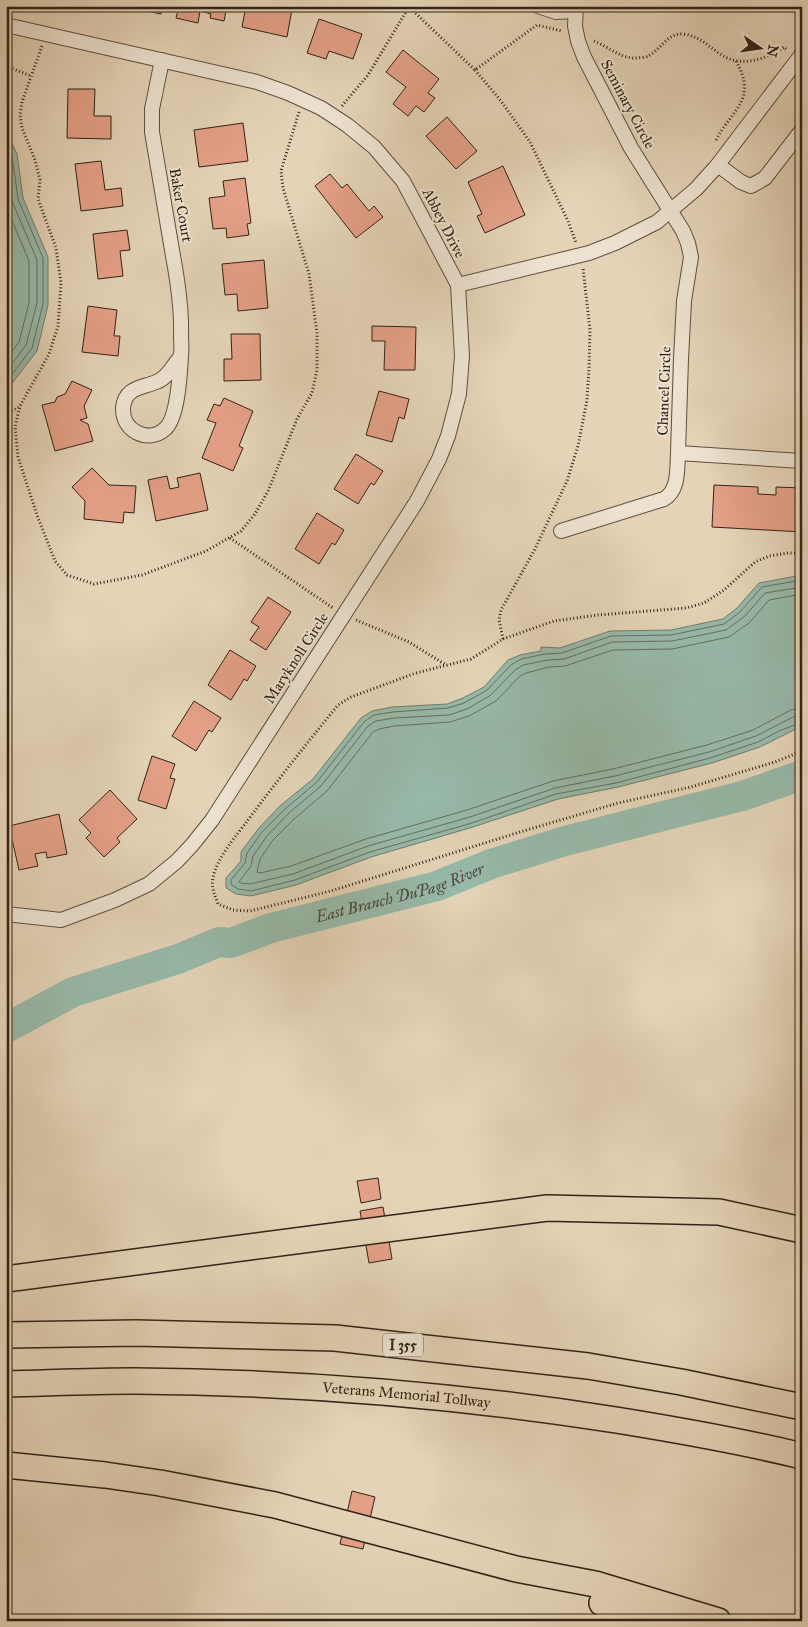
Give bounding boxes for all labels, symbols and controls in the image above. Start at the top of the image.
north arrow [736,22,786,72]
text: N [763,43,782,59]
street label: Seminary Circle [597,56,659,152]
street label: Baker Court [166,166,196,244]
street label: Abbey Drive [418,184,469,261]
street label: Chancel Circle [653,346,675,436]
street label: Maryknoll Circle [260,609,332,707]
water label: East Branch DuPage River [313,858,488,926]
road number: I 355 [383,1334,423,1356]
street label: Veterans Memorial Tollway [321,1379,492,1412]

